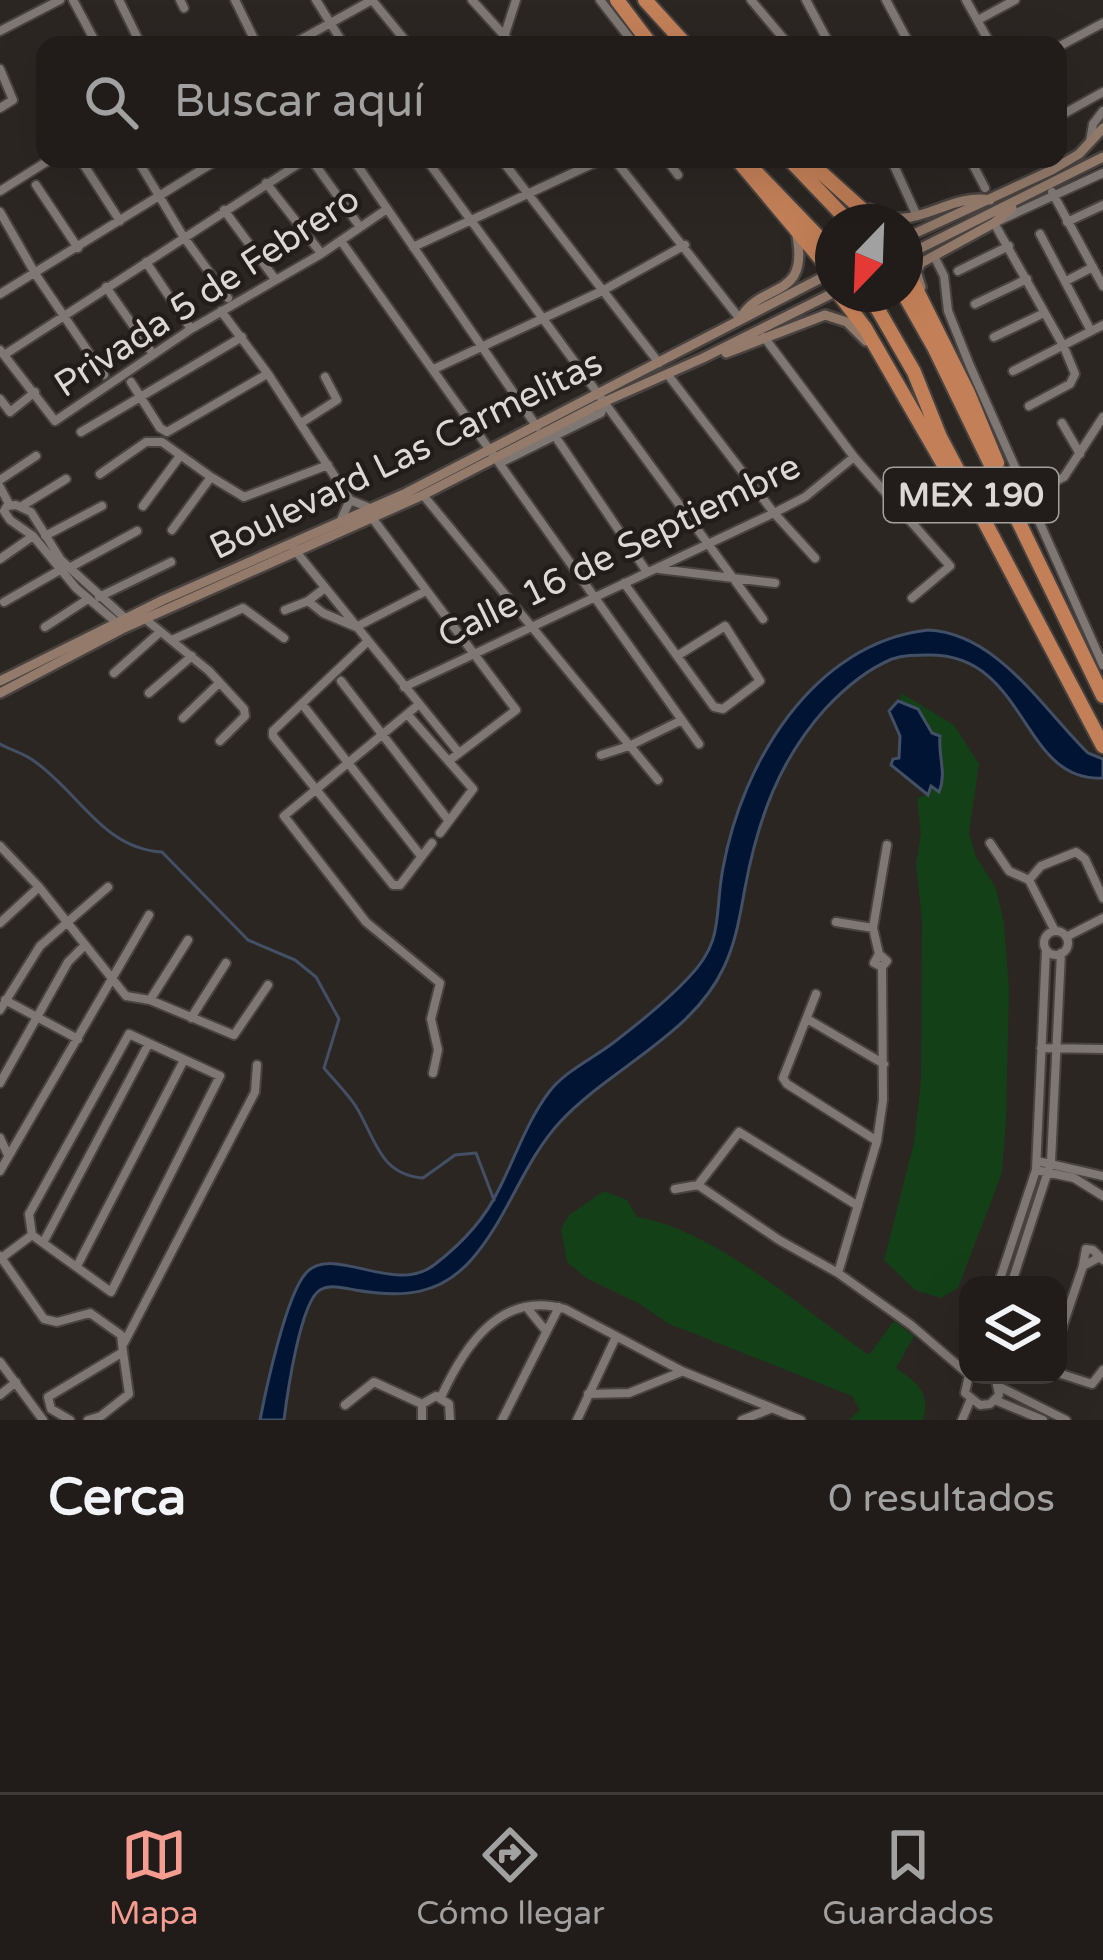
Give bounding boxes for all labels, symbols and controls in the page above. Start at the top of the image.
search box [36,36,1067,168]
icon: search [78,69,144,135]
text: Buscar aquí [174,75,424,129]
street label: Privada 5 de Febrero [47,177,367,407]
north arrow [815,204,923,312]
street label: Boulevard Las Carmelitas [203,341,609,569]
street label: Calle 16 de Septiembre [431,445,807,657]
road number: MEX 190 [884,468,1058,522]
map controls [959,1276,1067,1384]
button: layers [959,1276,1067,1384]
text: Cerca [48,1467,186,1529]
text: 0 resultados [828,1475,1055,1522]
tab: Mapa [109,1822,199,1933]
tab: Cómo llegar [416,1822,605,1933]
tab: Guardados [822,1822,994,1933]

